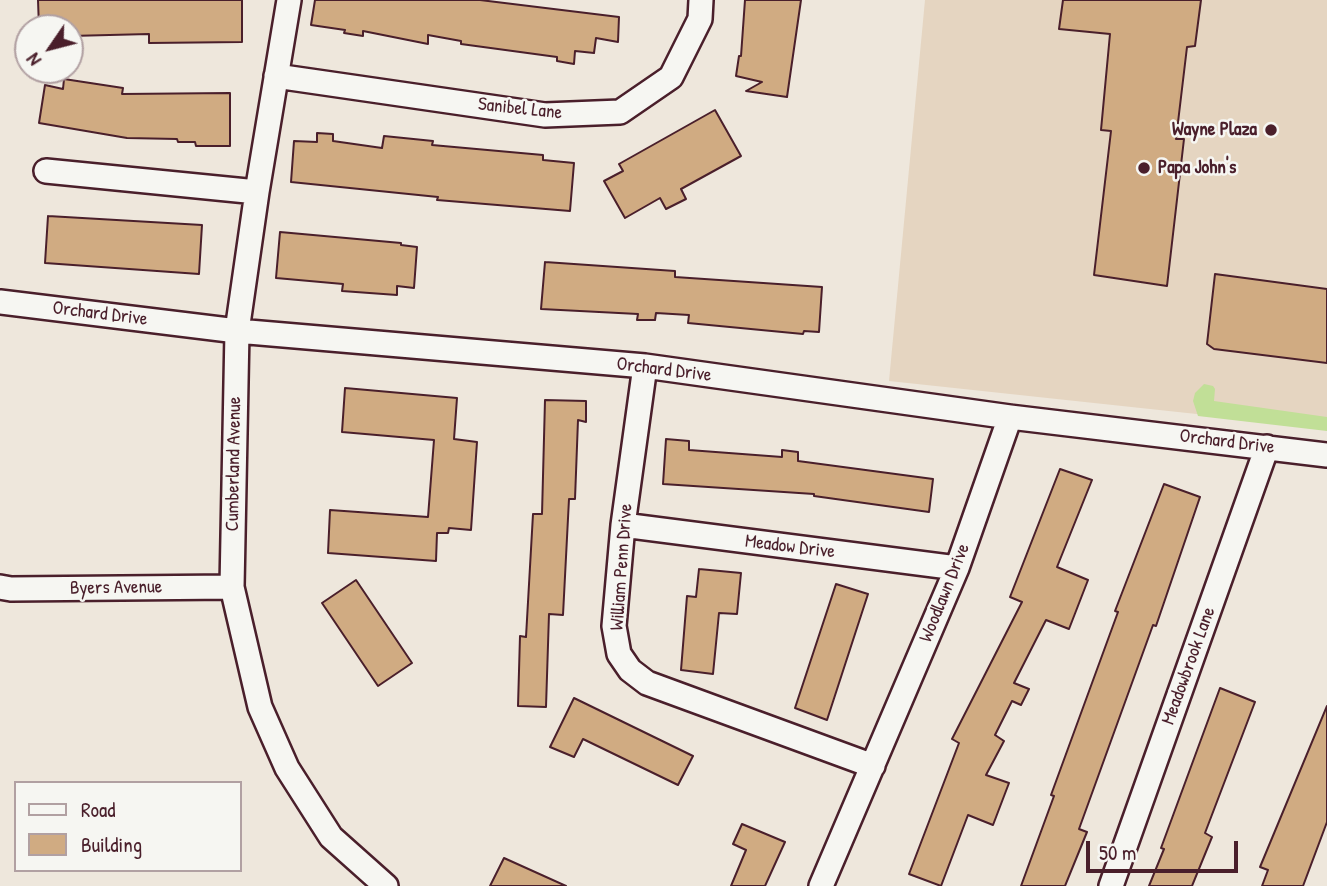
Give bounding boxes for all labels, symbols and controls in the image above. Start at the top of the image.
north arrow [14,14,84,84]
text: N [20,48,47,72]
street label: Sanibel Lane [477,93,563,125]
place label: Wayne Plaza [1172,119,1257,141]
marker: Wayne Plaza [1263,122,1279,138]
place label: Papa John's [1158,157,1236,179]
marker: Papa John's [1136,160,1152,176]
street label: Orchard Drive [51,297,149,331]
street label: Orchard Drive [615,353,713,387]
street label: Cumberland Avenue [221,396,247,532]
street label: Orchard Drive [1178,425,1276,459]
street label: William Penn Drive [606,503,638,631]
street label: Meadow Drive [744,530,836,564]
street label: Woodlawn Drive [915,540,975,646]
street label: Byers Avenue [70,576,162,600]
street label: Meadowbrook Lane [1157,604,1221,728]
legend [14,781,242,872]
text: Road [81,795,115,824]
scale bar [1089,826,1241,870]
text: Building [81,830,142,859]
text: 50 m [1099,838,1136,867]

